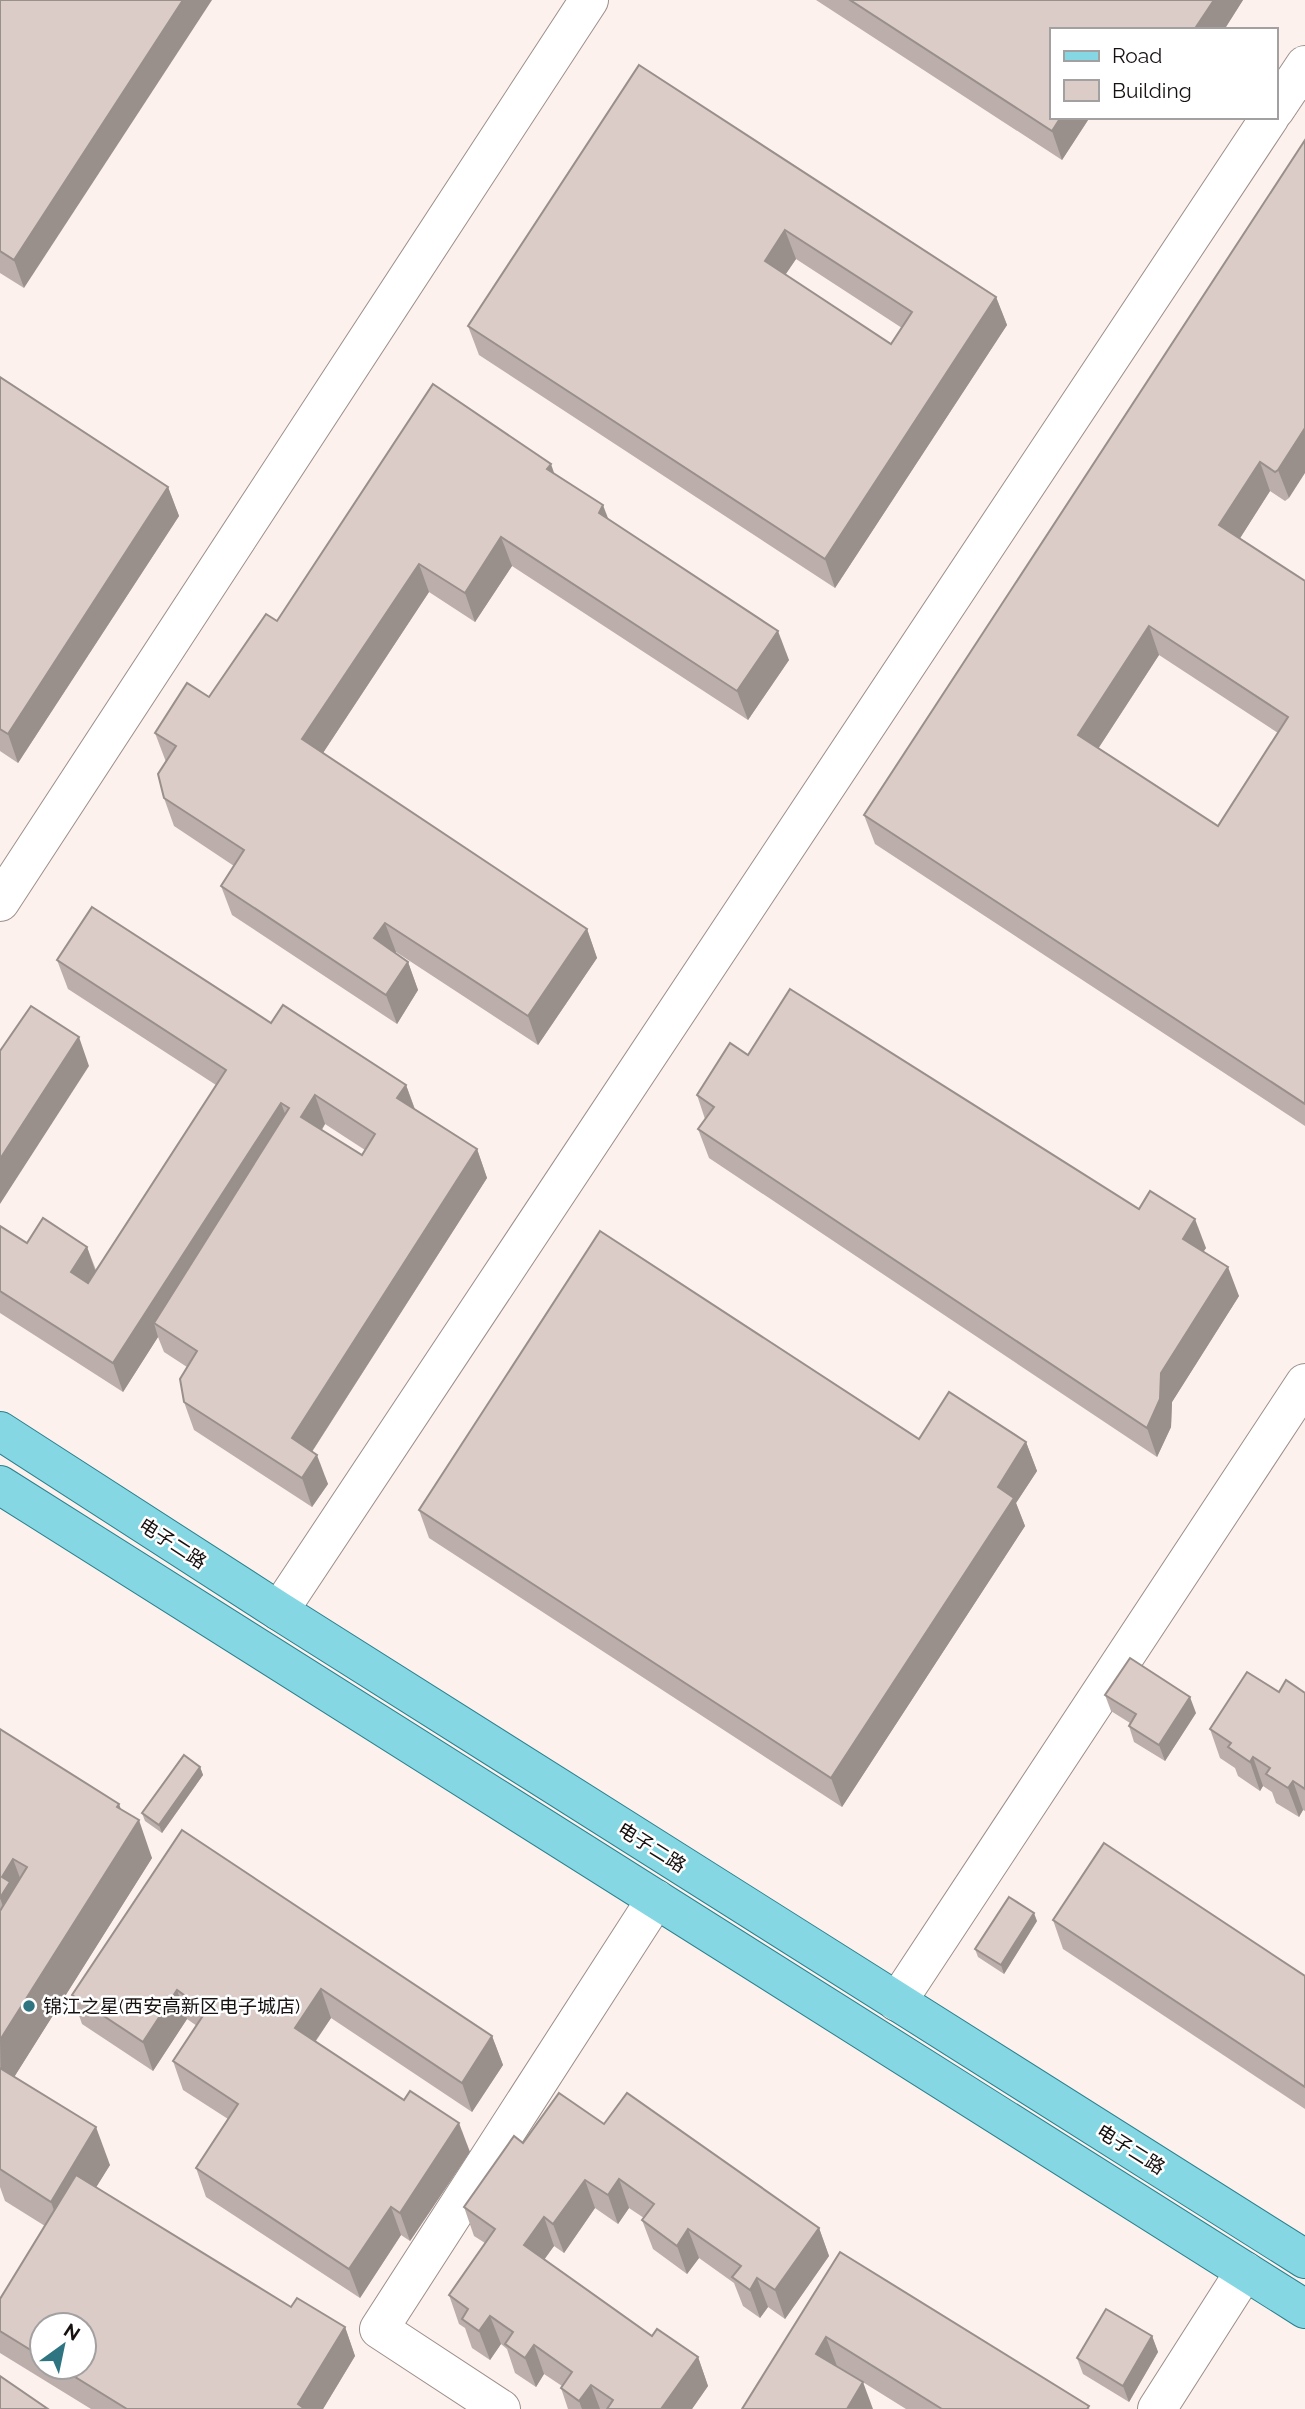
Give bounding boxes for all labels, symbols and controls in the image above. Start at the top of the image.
legend [1050,28,1277,119]
text: Road [1112,43,1162,68]
text: Building [1112,78,1192,103]
street label: 电子二路 [135,1513,211,1573]
street label: 电子二路 [614,1818,690,1876]
place label: 锦江之星(西安高新区电子城店) [43,1995,300,2017]
marker: 锦江之星(西安高新区电子城店) [21,1998,37,2014]
street label: 电子二路 [1093,2120,1169,2178]
north arrow [28,2311,98,2381]
text: N [60,2319,84,2345]

